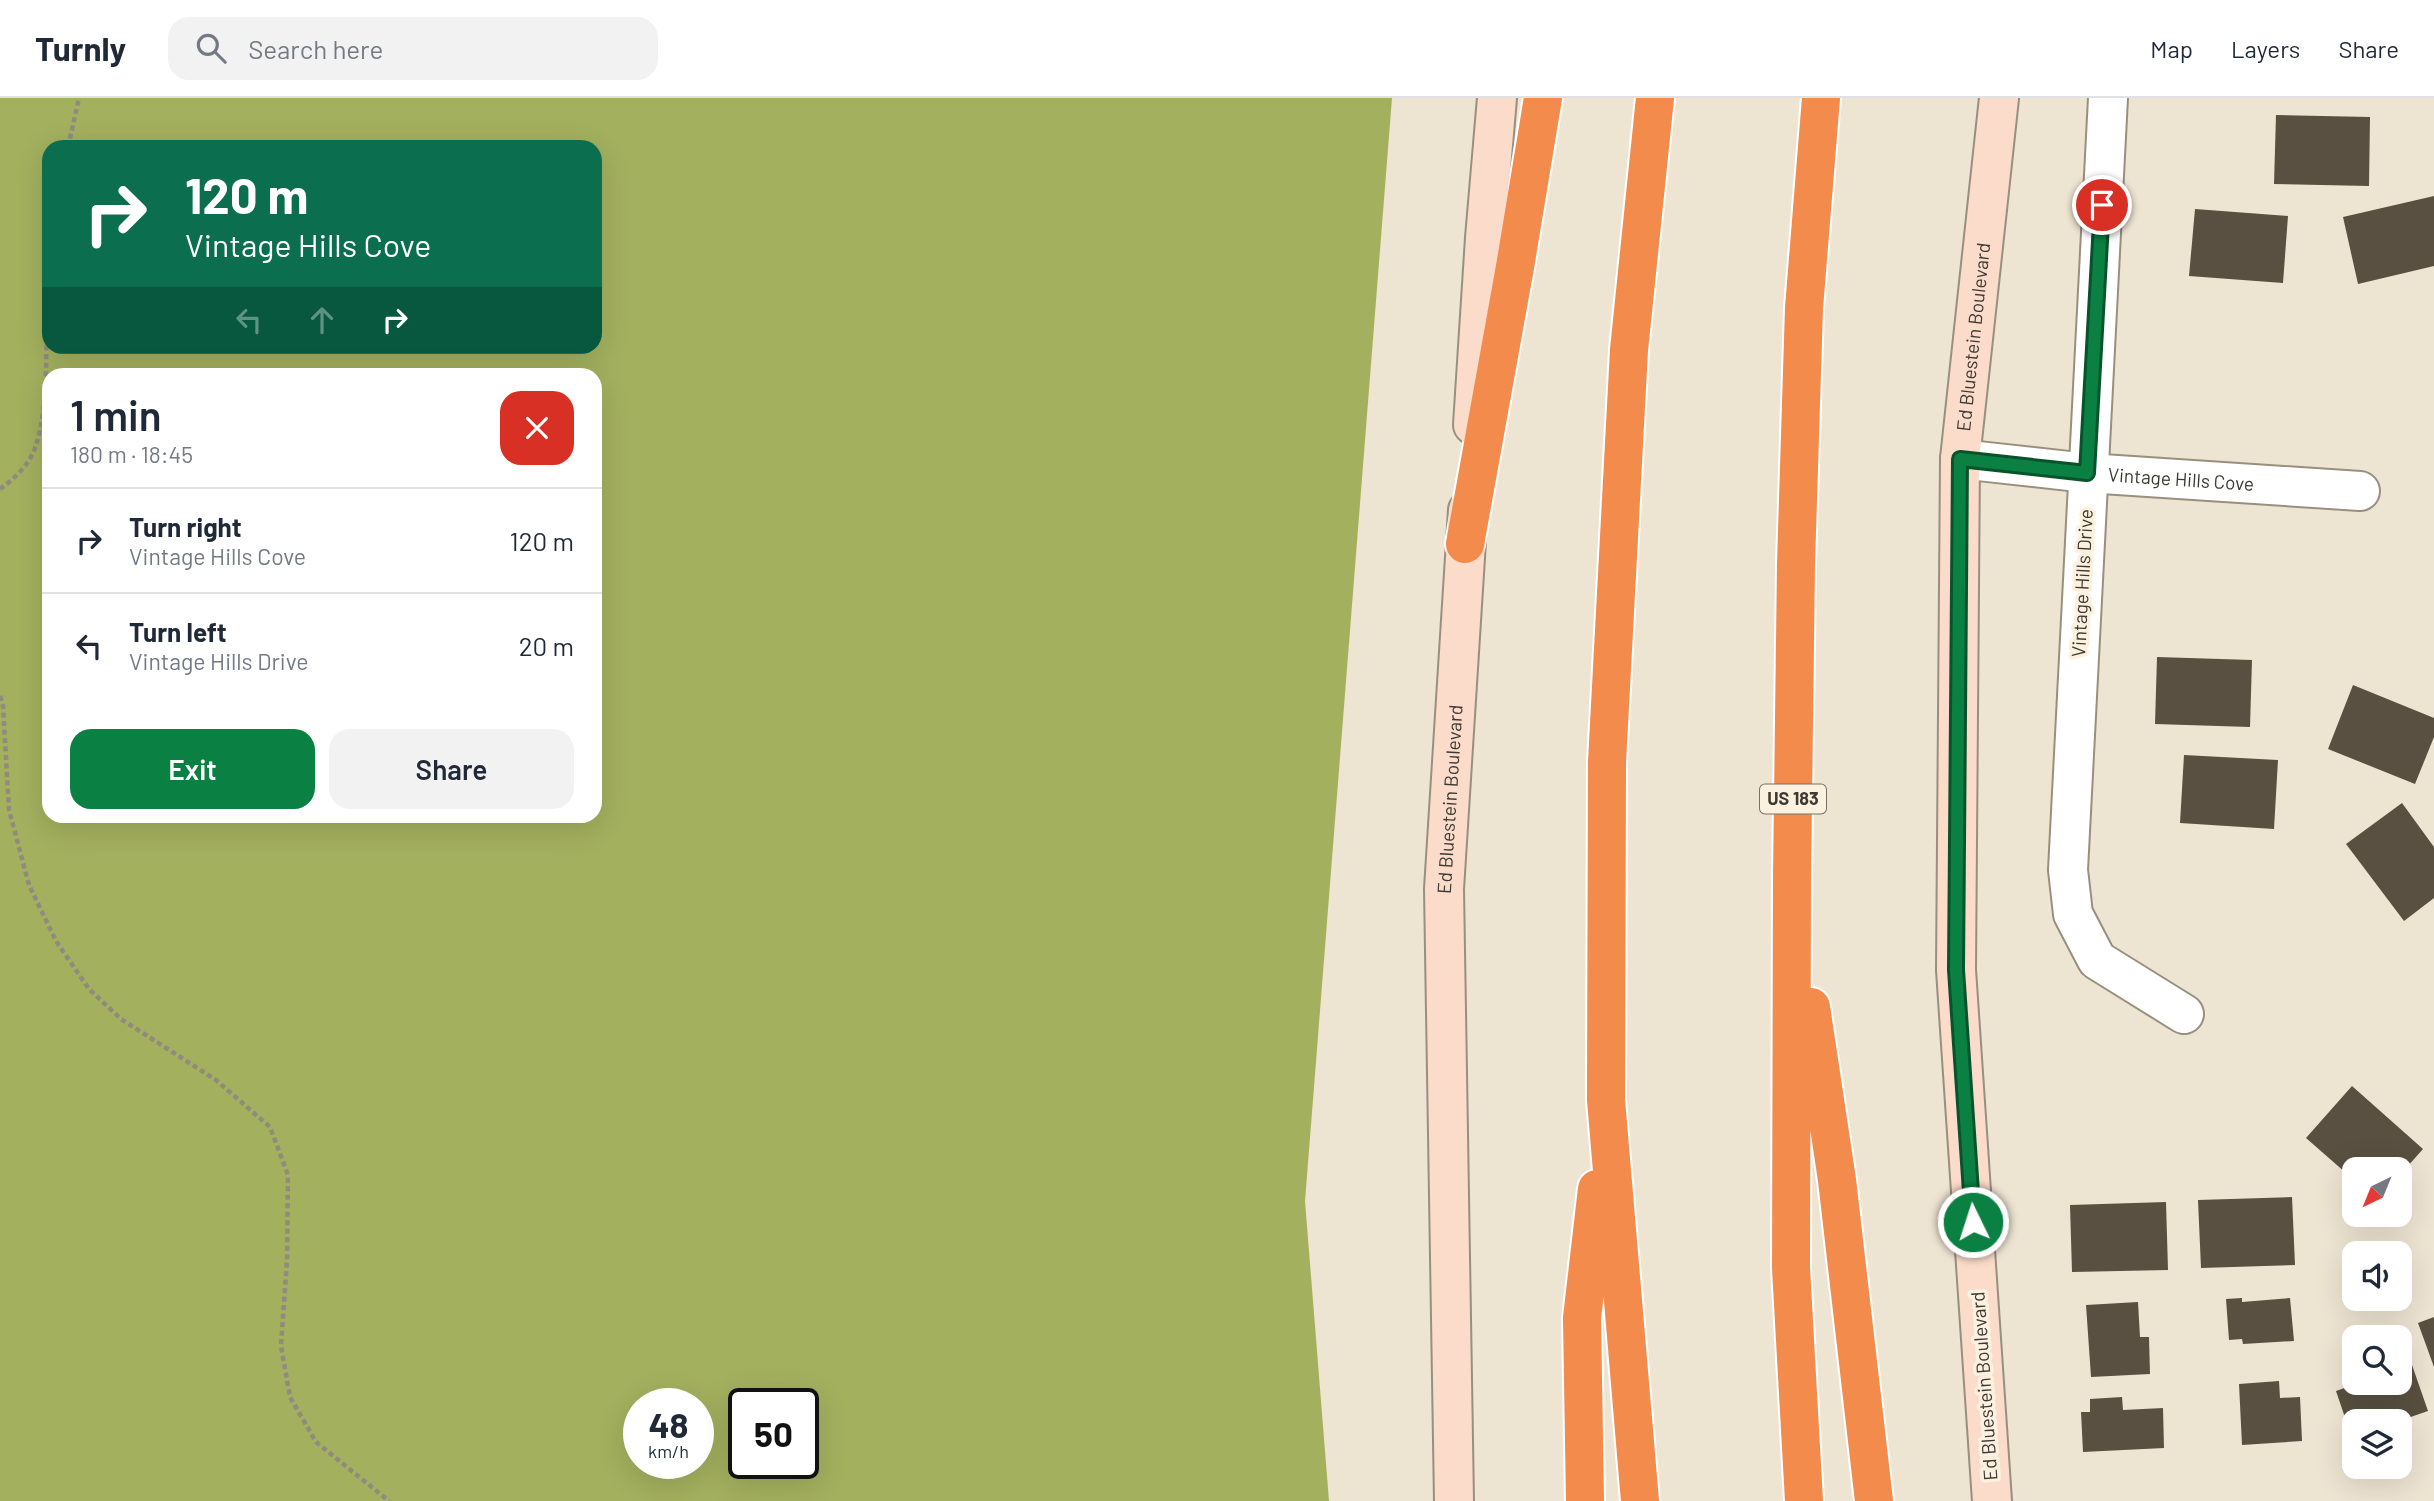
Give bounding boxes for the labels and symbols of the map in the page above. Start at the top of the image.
pin [2072,175,2132,235]
street label: Ed Bluestein Boulevard [1951,241,1994,432]
street label: Vintage Hills Cove [2107,462,2255,495]
street label: Vintage Hills Drive [2066,508,2097,658]
street label: Ed Bluestein Boulevard [1432,704,1467,894]
road number: US 183 [1760,784,1826,814]
north arrow [2342,1157,2412,1227]
position arrow [1936,1185,2010,1259]
street label: Ed Bluestein Boulevard [1965,1291,2002,1481]
speed limit sign: 50 [728,1388,819,1479]

